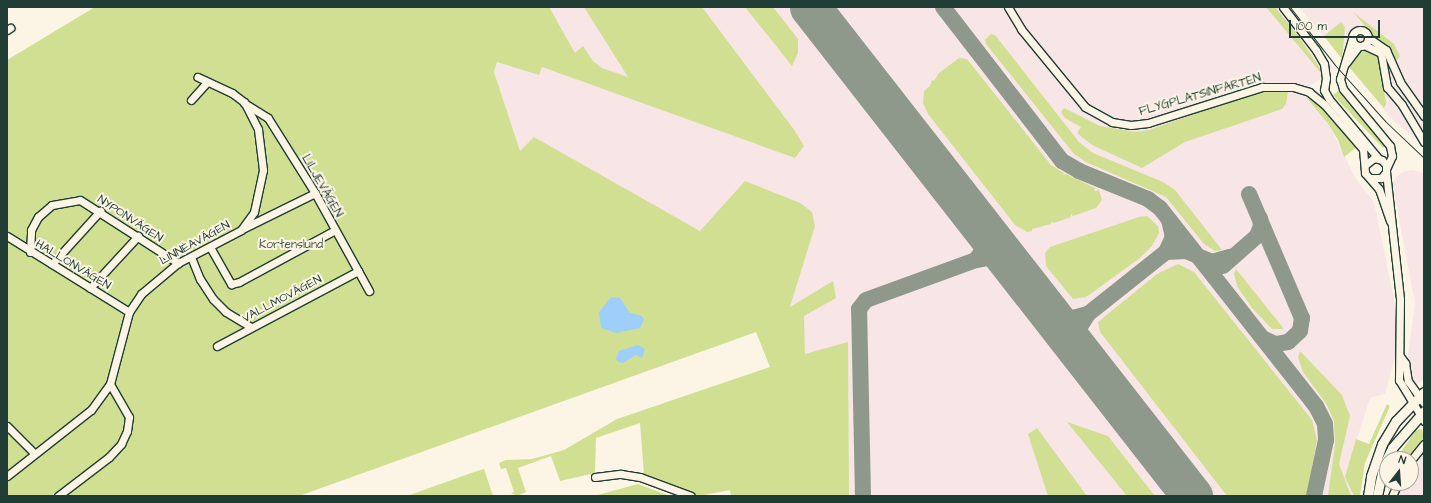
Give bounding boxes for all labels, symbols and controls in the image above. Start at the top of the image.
scale bar [1291,12,1382,38]
text: 100 m [1296,18,1327,35]
street label: FLYGPLATSINFARTEN [1137,71,1263,119]
street label: LILJEVÄGEN [298,152,346,220]
street label: NYPONVÄGEN [95,192,165,246]
street label: LINNÉAVÄGEN [157,218,233,268]
street label: HALLONVÄGEN [33,237,113,293]
park label: Kortenslund [259,238,323,252]
street label: VALLMOVÄGEN [240,272,324,326]
north arrow [1379,451,1419,491]
text: N [1397,452,1408,468]

